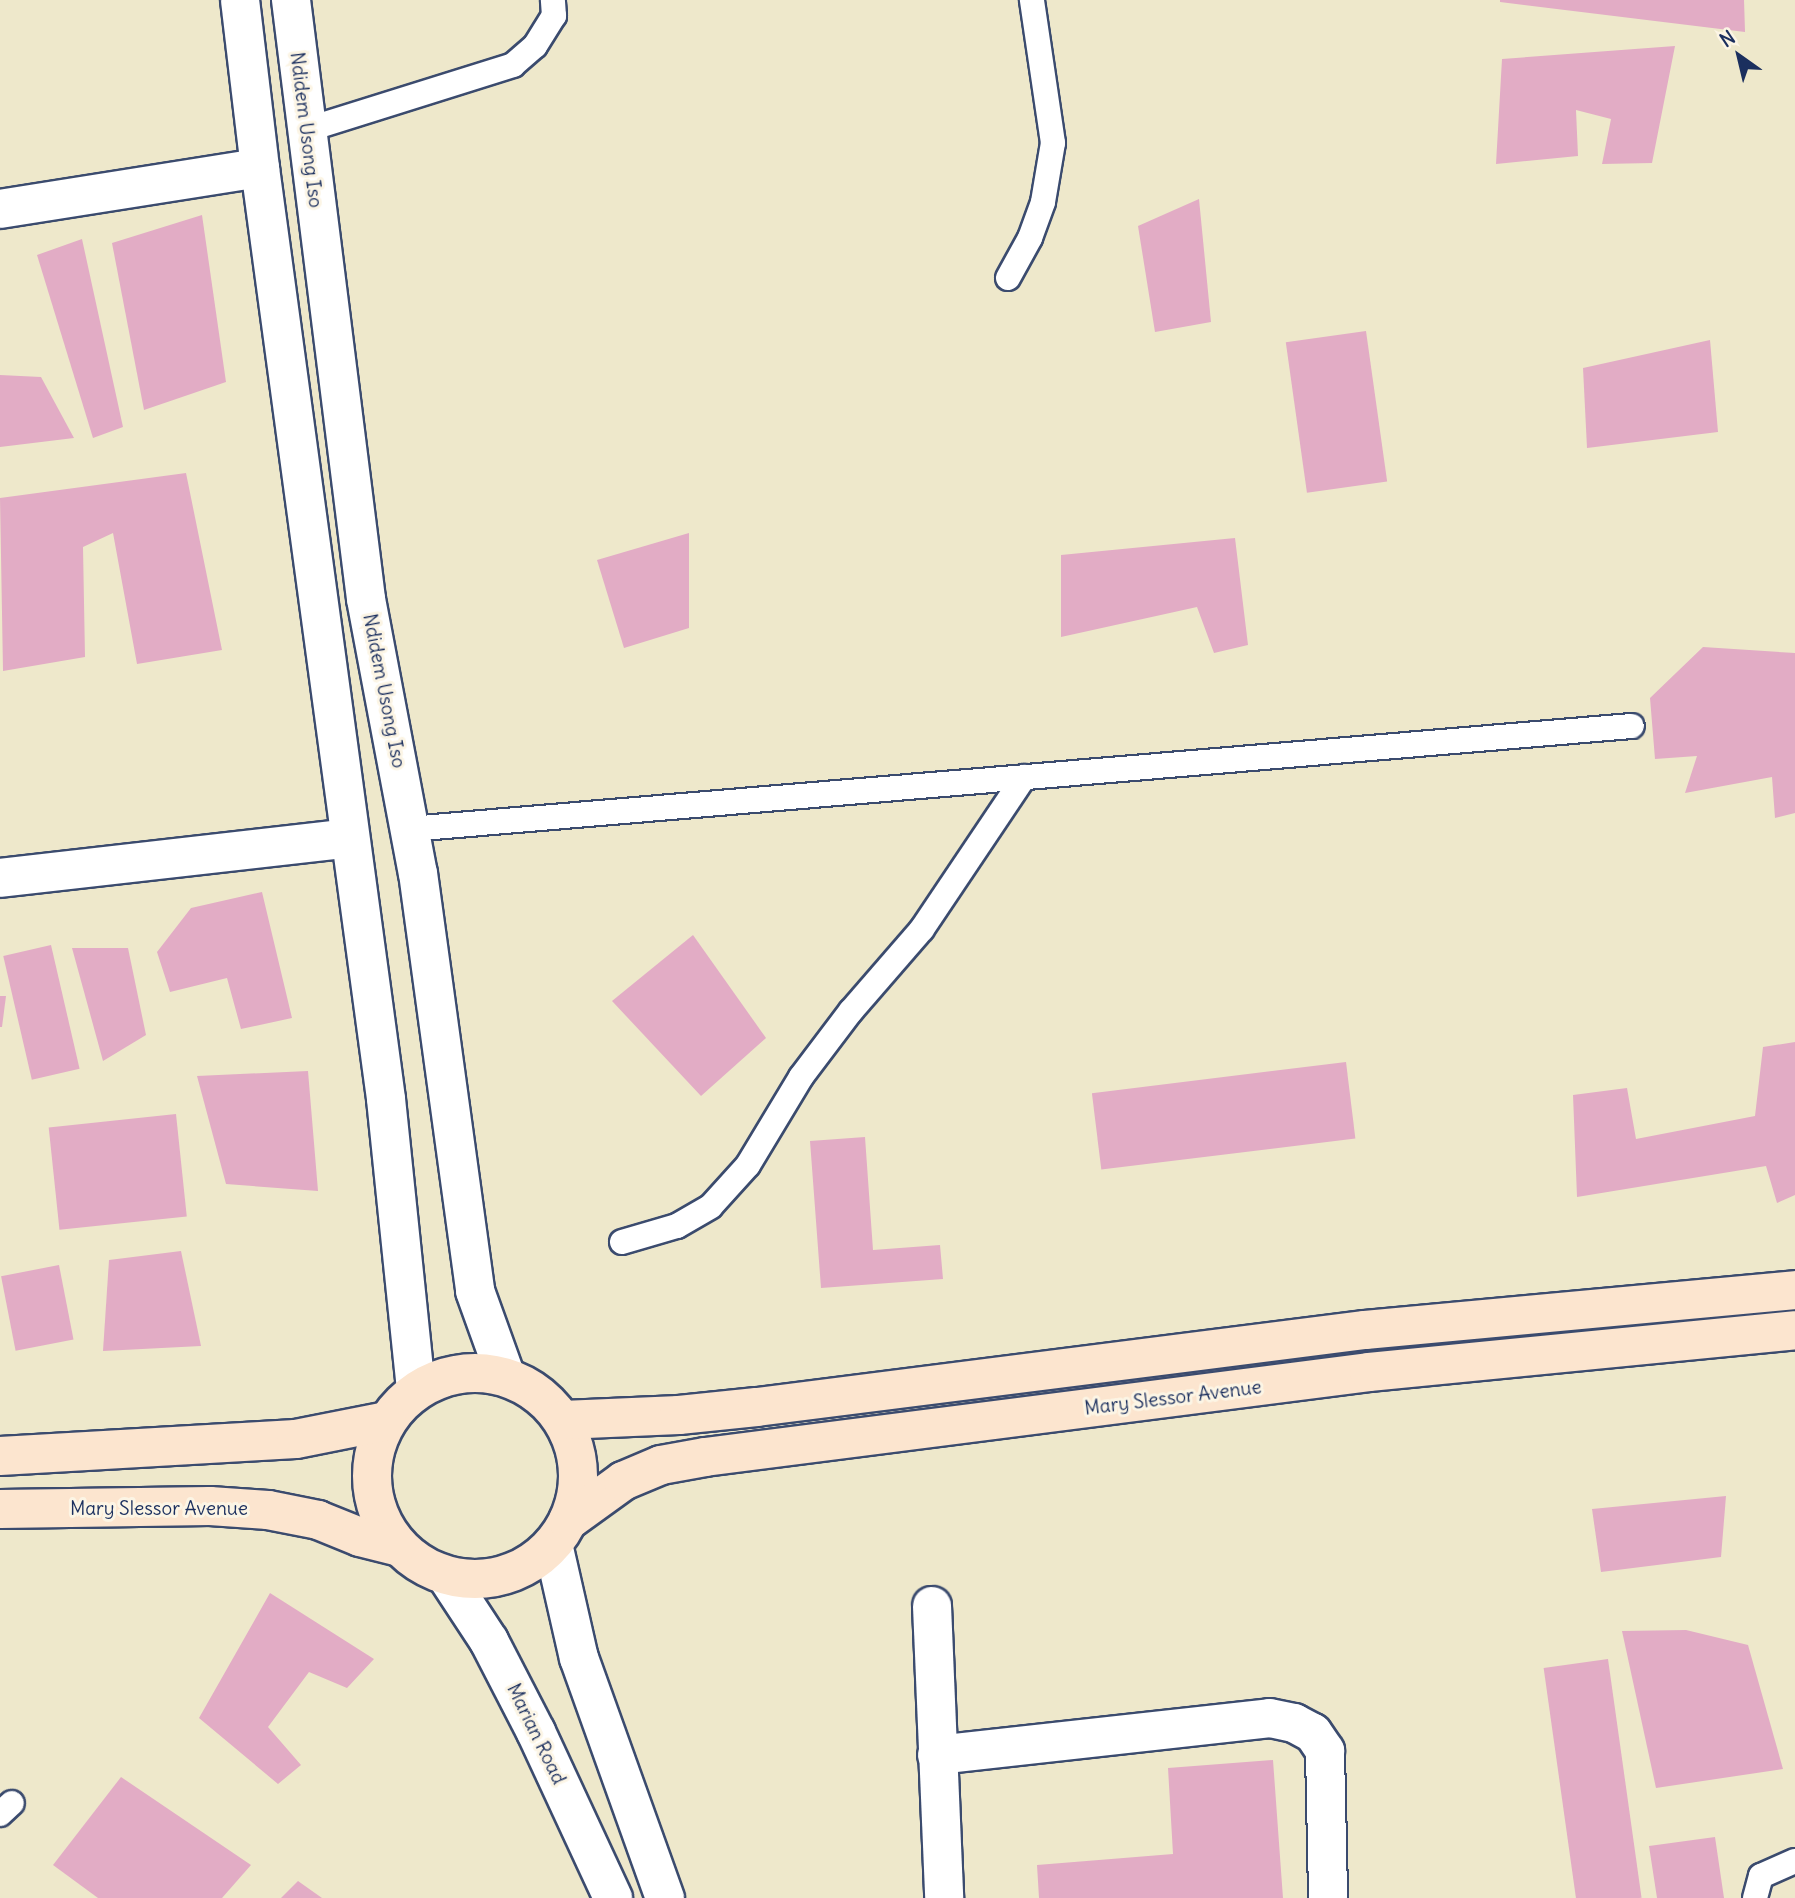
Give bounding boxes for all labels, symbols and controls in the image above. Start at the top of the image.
north arrow [1704,21,1774,91]
text: N [1715,25,1739,52]
street label: Ndidem Usong Iso [285,51,327,209]
street label: Ndidem Usong Iso [358,612,410,770]
street label: Mary Slessor Avenue [1083,1376,1263,1420]
street label: Mary Slessor Avenue [70,1498,248,1520]
street label: Marian Road [502,1680,570,1788]

